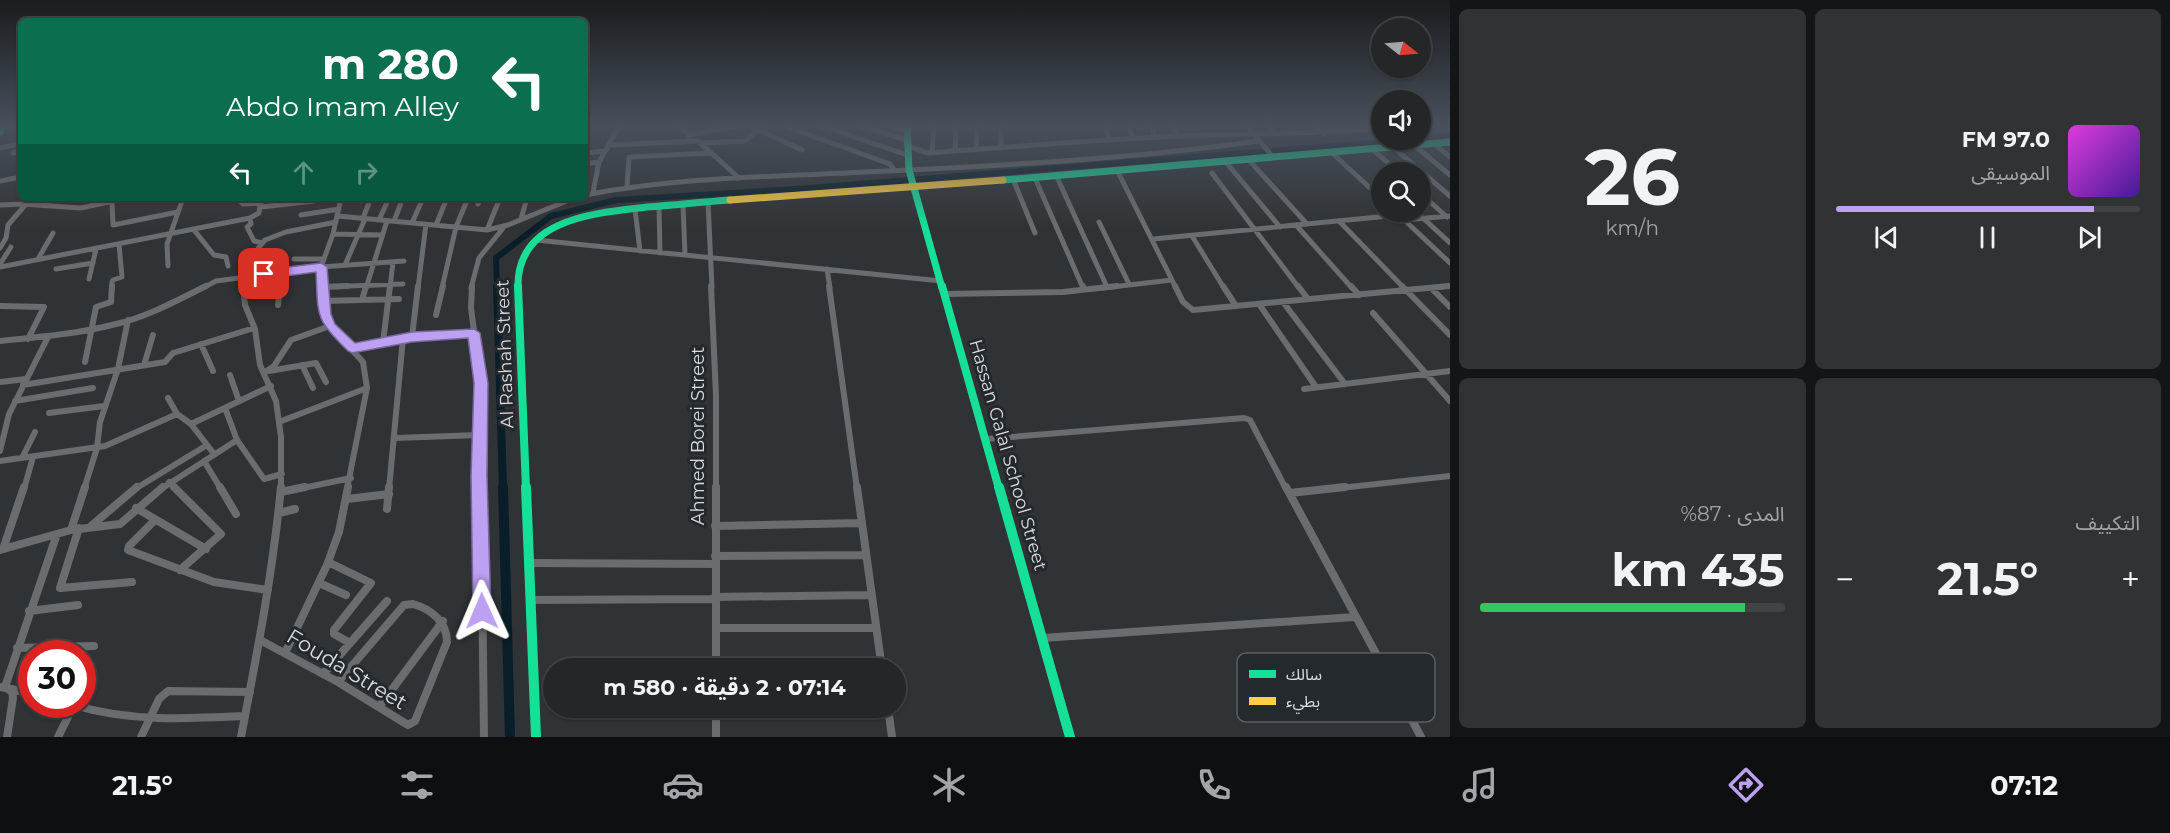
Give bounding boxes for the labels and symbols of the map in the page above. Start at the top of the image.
north arrow [1371,18,1431,78]
pin [238,248,289,299]
street label: Al Rashah Street [491,279,519,429]
street label: Hassan Galal School Street [964,337,1052,573]
street label: Ahmed Borei Street [687,347,709,525]
position arrow [450,579,514,643]
street label: Fouda Street [282,623,412,715]
speed limit sign: 30 [18,640,96,718]
legend [1237,653,1435,722]
text: سالك [1286,665,1322,684]
text: بطيء [1286,692,1320,714]

